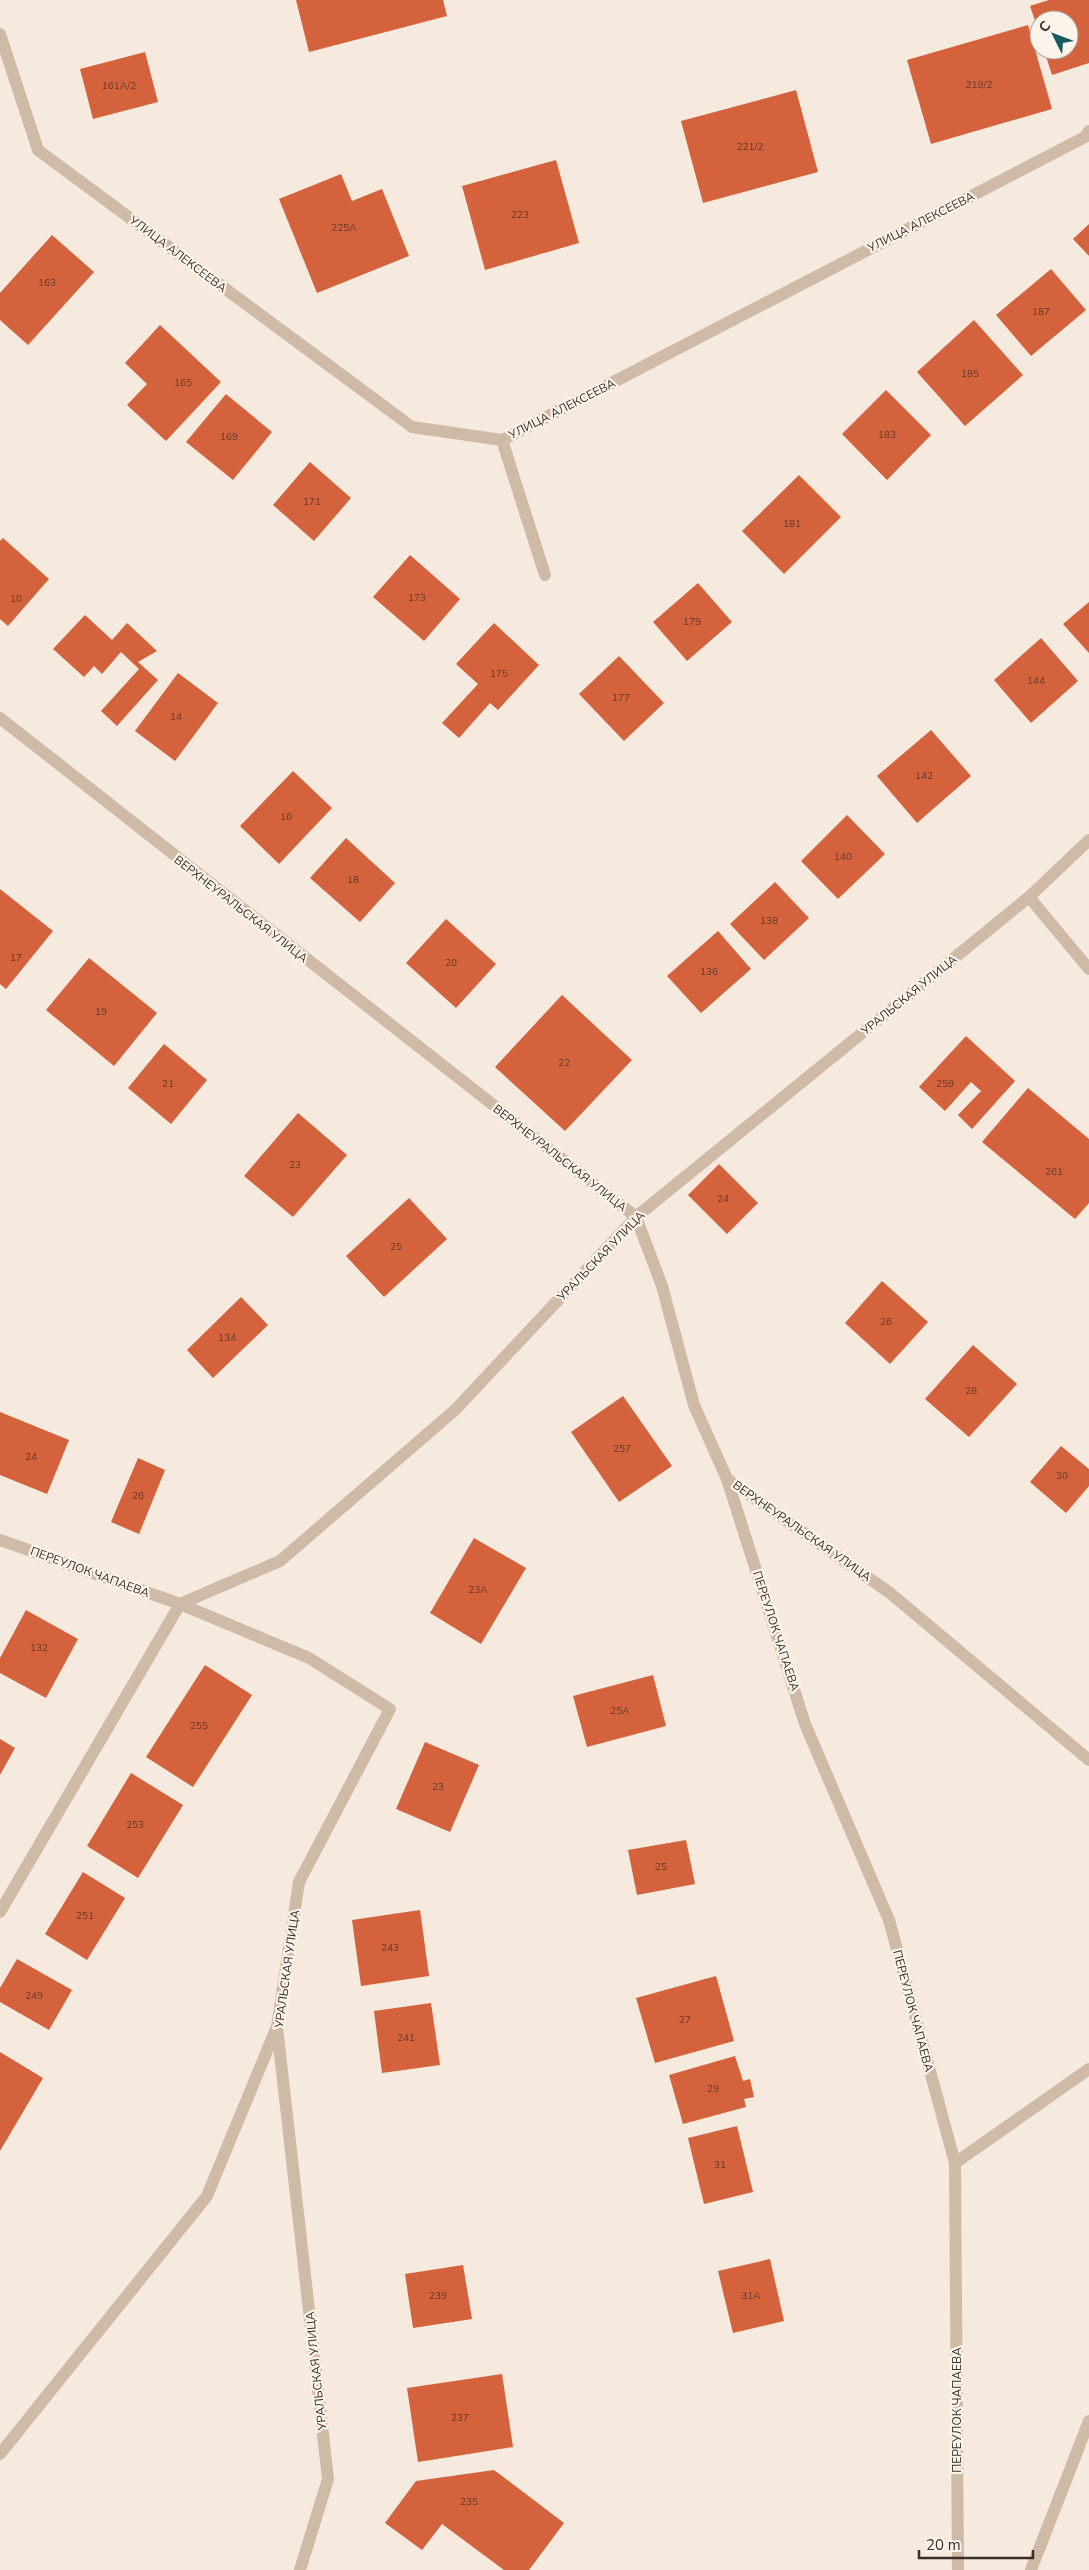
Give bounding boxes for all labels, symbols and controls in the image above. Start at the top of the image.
north arrow [1029,10,1079,60]
text: С [1034,16,1055,37]
house number: 219/2 [966,78,992,92]
house number: 161А/2 [102,79,136,93]
house number: 221/2 [737,140,763,154]
street label: УЛИЦА АЛЕКСЕЕВА [864,188,977,256]
house number: 223 [511,208,529,222]
street label: УЛИЦА АЛЕКСЕЕВА [125,212,230,296]
house number: 225А [331,221,357,235]
house number: 163 [38,276,56,290]
house number: 187 [1032,305,1050,319]
house number: 185 [961,367,979,381]
street label: УЛИЦА АЛЕКСЕЕВА [505,375,618,443]
house number: 165 [174,376,192,390]
house number: 183 [878,428,896,442]
house number: 169 [220,430,238,444]
house number: 171 [303,495,321,509]
house number: 181 [783,517,801,531]
house number: 173 [408,591,426,605]
house number: 10 [10,592,22,606]
house number: 179 [683,615,701,629]
house number: 175 [490,667,508,681]
house number: 144 [1027,674,1045,688]
house number: 177 [612,691,630,705]
house number: 14 [170,710,182,724]
house number: 142 [915,769,933,783]
house number: 16 [280,810,292,824]
house number: 140 [834,850,852,864]
street label: ВЕРХНЕУРАЛЬСКАЯ УЛИЦА [171,852,311,966]
house number: 18 [347,873,359,887]
house number: 138 [760,914,778,928]
house number: 17 [10,951,22,965]
street label: УРАЛЬСКАЯ УЛИЦА [857,951,961,1039]
house number: 20 [445,956,457,970]
house number: 136 [700,965,718,979]
house number: 19 [95,1005,107,1019]
house number: 22 [558,1056,570,1070]
house number: 21 [162,1077,174,1091]
house number: 259 [936,1077,954,1091]
street label: ВЕРХНЕУРАЛЬСКАЯ УЛИЦА [490,1101,630,1215]
house number: 23 [289,1158,301,1172]
house number: 261 [1045,1165,1063,1179]
house number: 24 [717,1192,729,1206]
street label: УРАЛЬСКАЯ УЛИЦА [553,1207,648,1305]
house number: 25 [390,1240,402,1254]
house number: 26 [880,1315,892,1329]
house number: 134 [218,1331,236,1345]
house number: 28 [965,1384,977,1398]
house number: 257 [613,1442,631,1456]
house number: 24 [25,1450,37,1464]
house number: 30 [1056,1469,1068,1483]
street label: ВЕРХНЕУРАЛЬСКАЯ УЛИЦА [730,1477,875,1585]
house number: 26 [132,1489,144,1503]
street label: ПЕРЕУЛОК ЧАПАЕВА [28,1543,152,1601]
street label: ПЕРЕУЛОК ЧАПАЕВА [749,1569,803,1693]
house number: 23А [468,1583,488,1597]
house number: 132 [30,1641,48,1655]
house number: 25А [610,1704,630,1718]
house number: 255 [190,1719,208,1733]
house number: 23 [432,1780,444,1794]
house number: 253 [126,1818,144,1832]
house number: 25 [655,1860,667,1874]
house number: 251 [76,1909,94,1923]
street label: УРАЛЬСКАЯ УЛИЦА [271,1909,303,2030]
house number: 243 [381,1941,399,1955]
street label: ПЕРЕУЛОК ЧАПАЕВА [889,1948,937,2074]
house number: 249 [25,1989,43,2003]
house number: 27 [679,2013,691,2027]
house number: 241 [397,2031,415,2045]
house number: 29 [707,2082,719,2096]
house number: 31 [714,2158,726,2172]
house number: 239 [429,2289,447,2303]
house number: 31А [741,2289,761,2303]
street label: УРАЛЬСКАЯ УЛИЦА [302,2311,330,2432]
street label: ПЕРЕУЛОК ЧАПАЕВА [949,2347,965,2473]
house number: 237 [451,2411,469,2425]
house number: 235 [460,2495,478,2509]
scale bar [919,2528,1033,2560]
text: 20 m [926,2535,961,2555]

